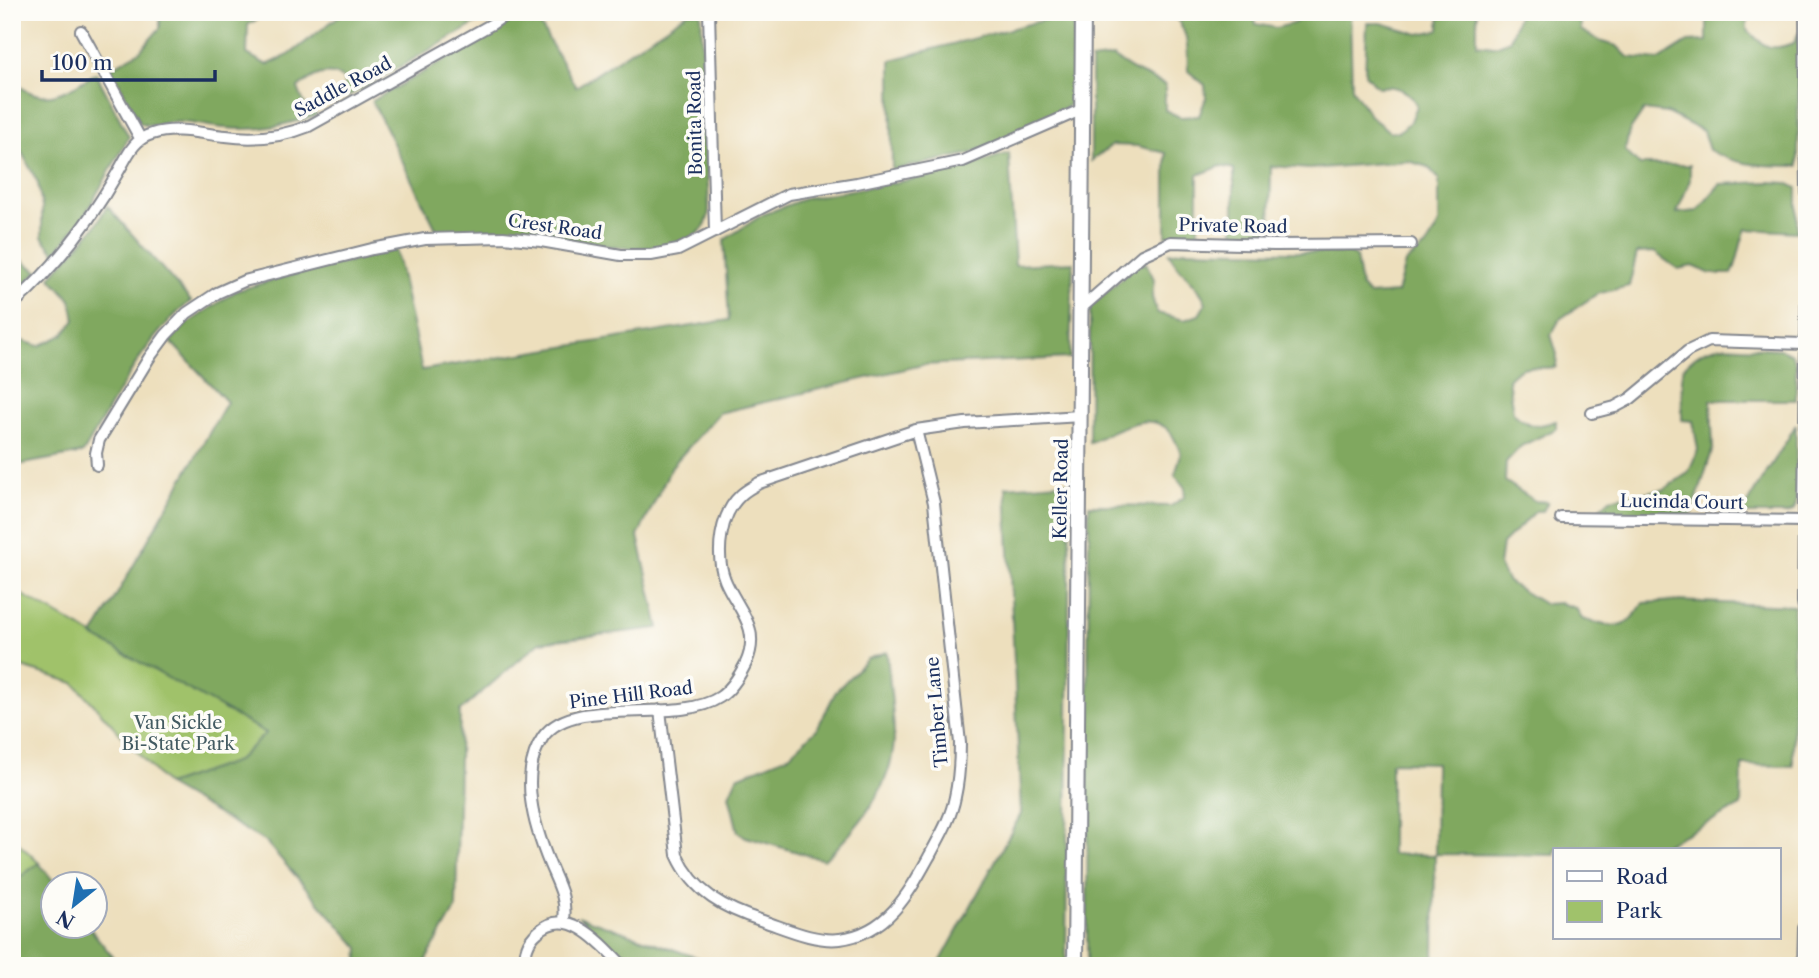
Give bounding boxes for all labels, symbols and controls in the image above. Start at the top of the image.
scale bar [42,38,215,82]
text: 100 m [52,50,113,75]
street label: Saddle Road [291,52,395,122]
street label: Bonita Road [683,70,707,176]
street label: Crest Road [507,210,603,244]
street label: Private Road [1178,214,1288,238]
street label: Keller Road [1049,438,1073,540]
street label: Lucinda Court [1620,490,1745,514]
street label: Timber Lane [921,656,953,768]
street label: Pine Hill Road [568,676,694,713]
park label: Van Sickle Bi-State Park [121,712,236,755]
legend [1553,848,1780,940]
text: Road [1616,864,1668,889]
north arrow [38,870,108,940]
text: Park [1616,898,1662,923]
text: N [53,905,79,933]

